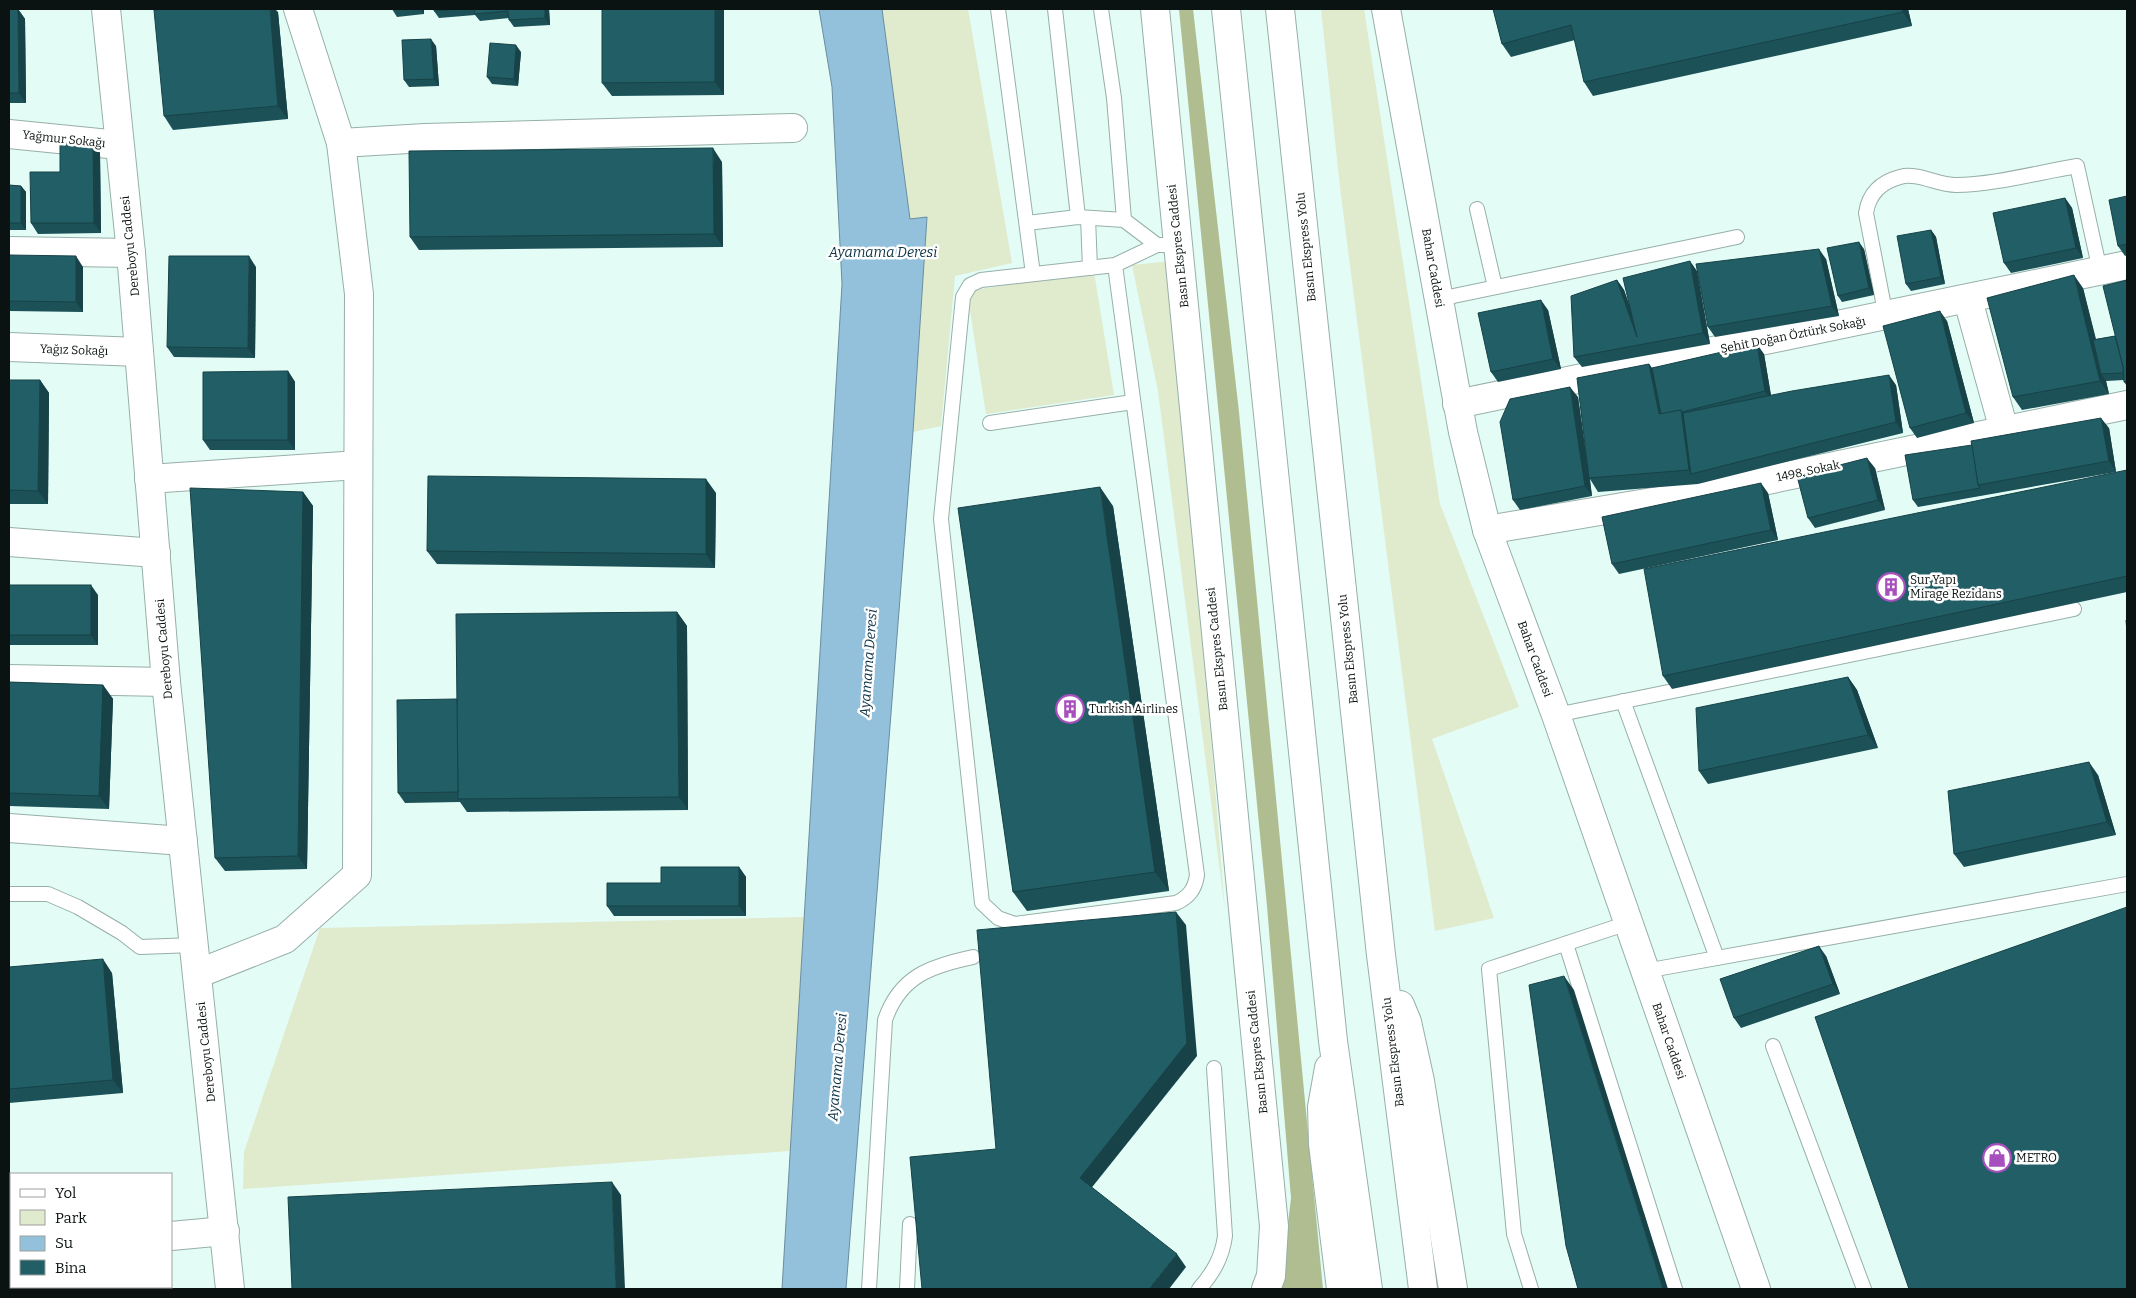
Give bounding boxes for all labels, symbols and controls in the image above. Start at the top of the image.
street label: Yağmur Sokağı [22,128,107,150]
street label: Basın Ekspres Caddesi [1165,183,1191,308]
street label: Basın Ekspress Yolu [1293,191,1319,303]
street label: Dereboyu Caddesi [118,195,142,297]
street label: Bahar Caddesi [1419,227,1447,309]
water label: Ayamama Deresi [828,244,937,261]
street label: Şehit Doğan Öztürk Sokağı [1719,313,1867,356]
street label: Yağız Sokağı [40,342,109,358]
street label: 1498. Sokak [1775,457,1841,485]
building icon: Sur Yapı Mirage Rezidans [1876,572,1906,602]
place label: Sur Yapı Mirage Rezidans [1910,573,2002,601]
street label: Basın Ekspres Caddesi [1204,586,1230,711]
street label: Basın Ekspress Yolu [1335,593,1361,705]
street label: Dereboyu Caddesi [153,598,175,700]
water label: Ayamama Deresi [856,608,881,719]
street label: Bahar Caddesi [1515,619,1555,699]
building icon: Turkish Airlines [1055,694,1085,724]
place label: Turkish Airlines [1089,702,1178,716]
street label: Basın Ekspres Caddesi [1244,989,1270,1114]
street label: Basın Ekspress Yolu [1379,996,1407,1108]
street label: Dereboyu Caddesi [194,1001,218,1103]
street label: Bahar Caddesi [1649,1001,1689,1081]
water label: Ayamama Deresi [824,1012,851,1123]
shop icon: METRO [1982,1143,2012,1173]
place label: METRO [2016,1151,2057,1165]
legend [10,1173,172,1288]
text: Yol [55,1184,76,1202]
text: Park [55,1209,87,1227]
text: Su [55,1234,73,1252]
text: Bina [55,1259,87,1277]

